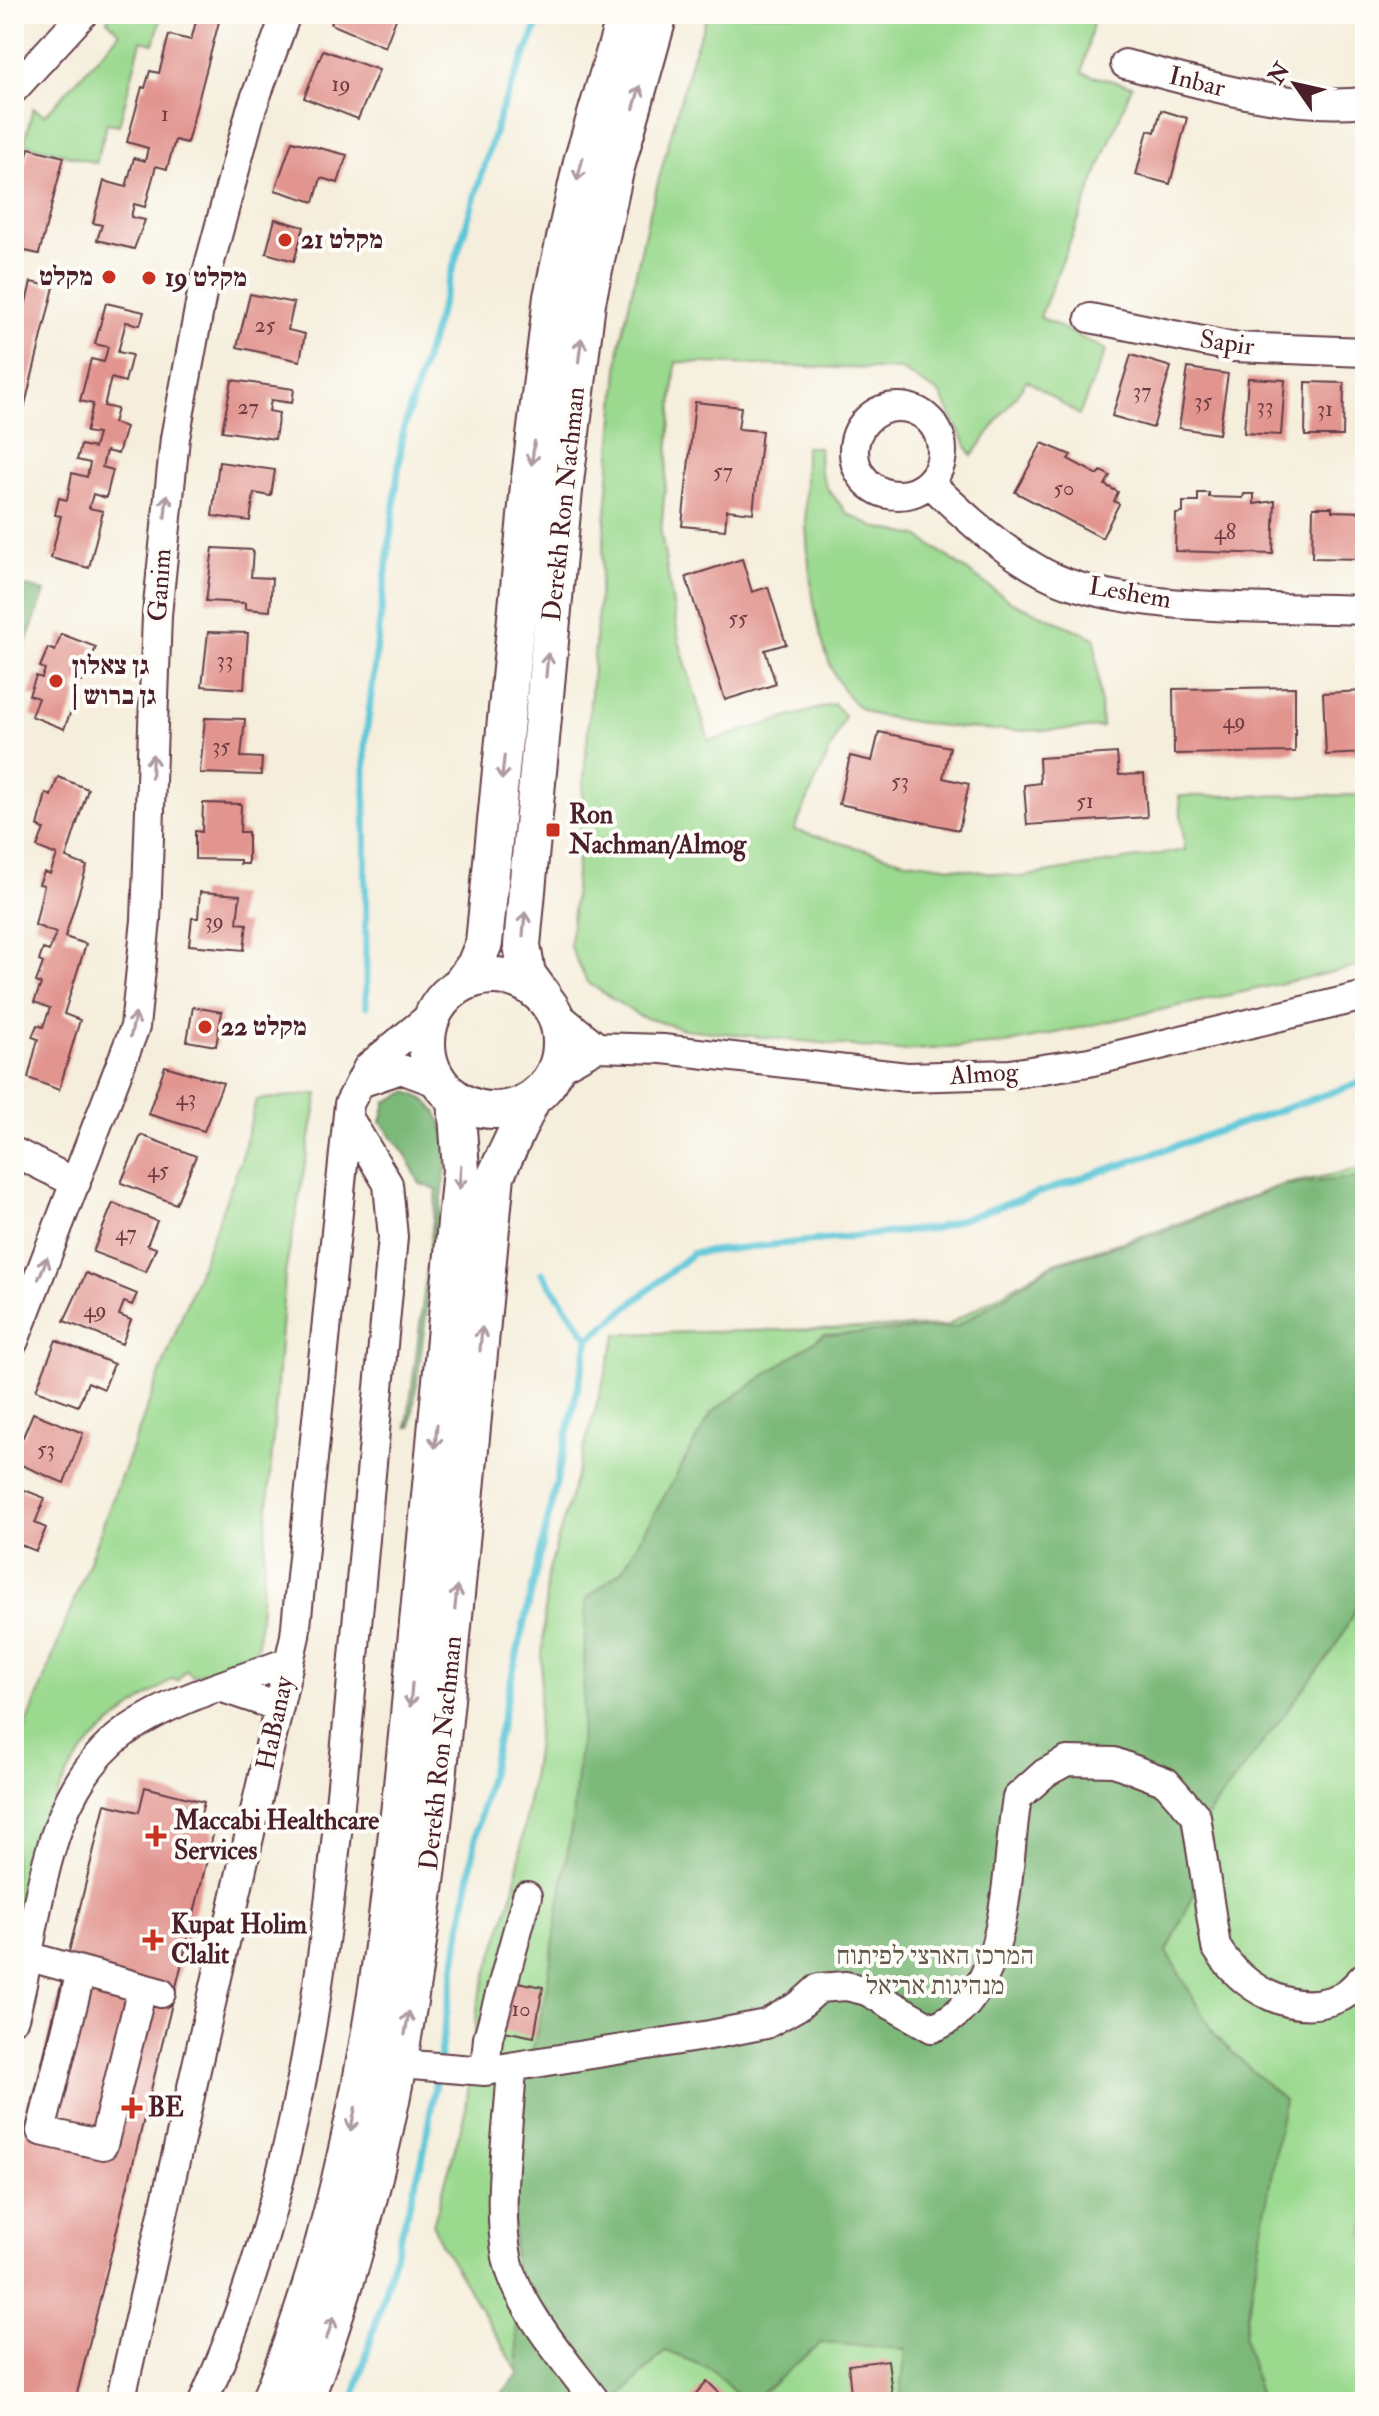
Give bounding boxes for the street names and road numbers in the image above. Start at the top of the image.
street label: Inbar [1166,60,1229,104]
street label: Sapir [1198,323,1257,364]
street label: Derekh Ron Nachman [536,385,592,623]
street label: Ganim [141,547,179,623]
street label: Leshem [1086,570,1174,616]
street label: Almog [948,1056,1021,1092]
street label: Derekh Ron Nachman [413,1634,469,1872]
street label: HaBanay [249,1673,301,1773]

